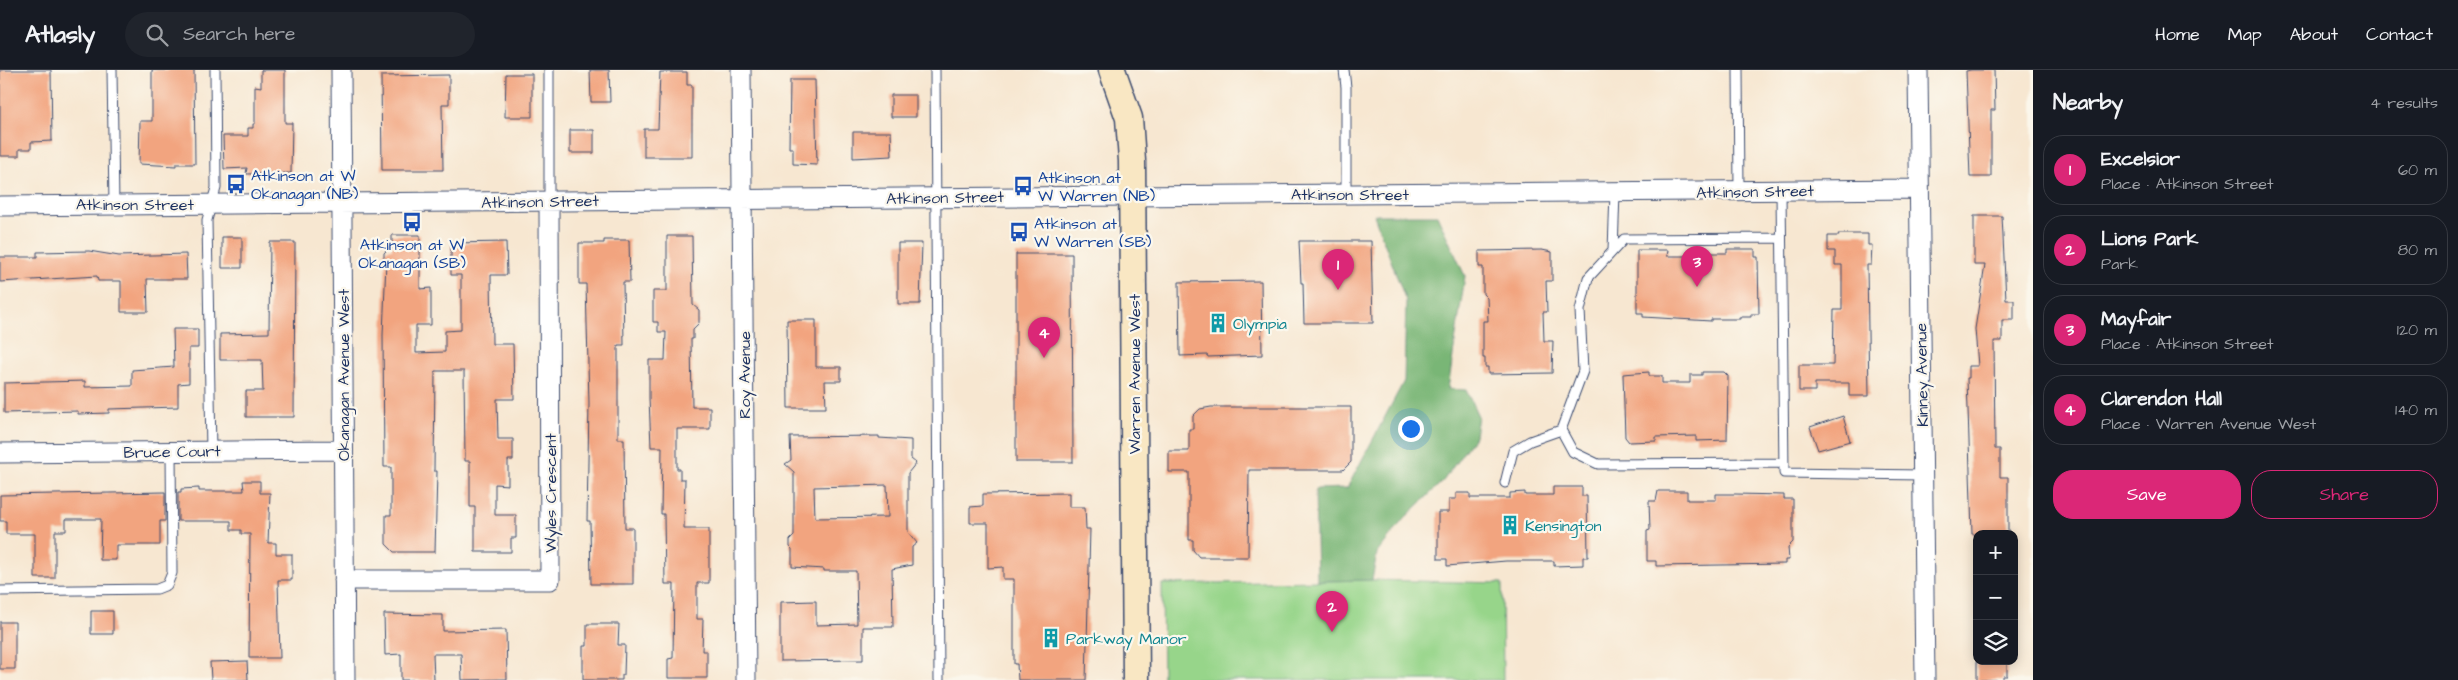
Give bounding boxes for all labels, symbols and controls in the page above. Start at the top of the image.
search box [125,12,475,57]
text: Atlasly [25,18,95,52]
icon: search [143,21,171,49]
text: Search here [183,21,295,48]
text: Home [2155,22,2200,47]
text: Map [2228,22,2262,47]
text: About [2290,22,2338,47]
text: Contact [2366,22,2433,47]
text: Nearby [2053,88,2123,117]
text: 4 results [2370,92,2438,114]
text: Excelsior [2101,146,2180,173]
text: 1 [2069,159,2071,181]
text: 60 m [2398,159,2437,181]
place label: Atkinson at W Okanagan (NB) [251,165,359,206]
place label: Atkinson at W Warren (NB) [1038,167,1156,207]
bus stop icon: Atkinson at W Okanagan (NB) [225,173,247,195]
text: Place · Atkinson Street [2101,173,2273,195]
bus stop icon: Atkinson at W Warren (NB) [1012,175,1034,197]
street label: Atkinson Street [1696,180,1815,204]
street label: Atkinson Street [1291,184,1409,206]
street label: Atkinson Street [886,186,1005,210]
street label: Atkinson Street [481,190,600,214]
street label: Atkinson Street [76,194,194,216]
bus stop icon: Atkinson at W Okanagan (SB) [401,211,423,233]
place label: Atkinson at W Warren (SB) [1034,213,1152,253]
bus stop icon: Atkinson at W Warren (SB) [1008,221,1030,243]
text: Lions Park [2101,226,2198,253]
place label: Atkinson at W Okanagan (SB) [358,234,466,275]
text: 2 [2065,239,2075,261]
text: 80 m [2398,239,2437,261]
pin: 3 [1681,246,1713,287]
pin: 1 [1322,249,1354,290]
text: Park [2101,253,2138,275]
street label: Okanagan Avenue West [333,288,356,461]
street label: Warren Avenue West [1124,293,1146,454]
text: Mayfair [2101,306,2171,333]
building icon: Olympia [1207,312,1229,334]
place label: Olympia [1233,313,1287,336]
pin: 4 [1028,317,1060,358]
text: 3 [2066,319,2074,341]
text: 120 m [2397,319,2437,341]
street label: Kinney Avenue [1910,322,1935,427]
street label: Roy Avenue [734,331,757,419]
text: Place · Atkinson Street [2101,333,2273,355]
text: Clarendon Hall [2101,386,2222,413]
text: 4 [2065,399,2075,421]
text: 140 m [2395,399,2437,421]
text: Place · Warren Avenue West [2101,413,2316,435]
your location [1398,416,1424,442]
street label: Wyles Crescent [540,433,563,553]
street label: Bruce Court [123,440,221,464]
button: Save [2053,470,2241,519]
button: Share [2251,470,2438,519]
building icon: Kensington [1499,514,1521,536]
place label: Kensington [1525,515,1602,538]
map controls [1973,530,2018,665]
button: + [1973,530,2018,575]
button: − [1973,575,2018,620]
pin: 2 [1316,591,1348,632]
button: layers [1973,620,2018,665]
building icon: Parkway Manor [1040,627,1062,649]
place label: Parkway Manor [1066,628,1187,651]

